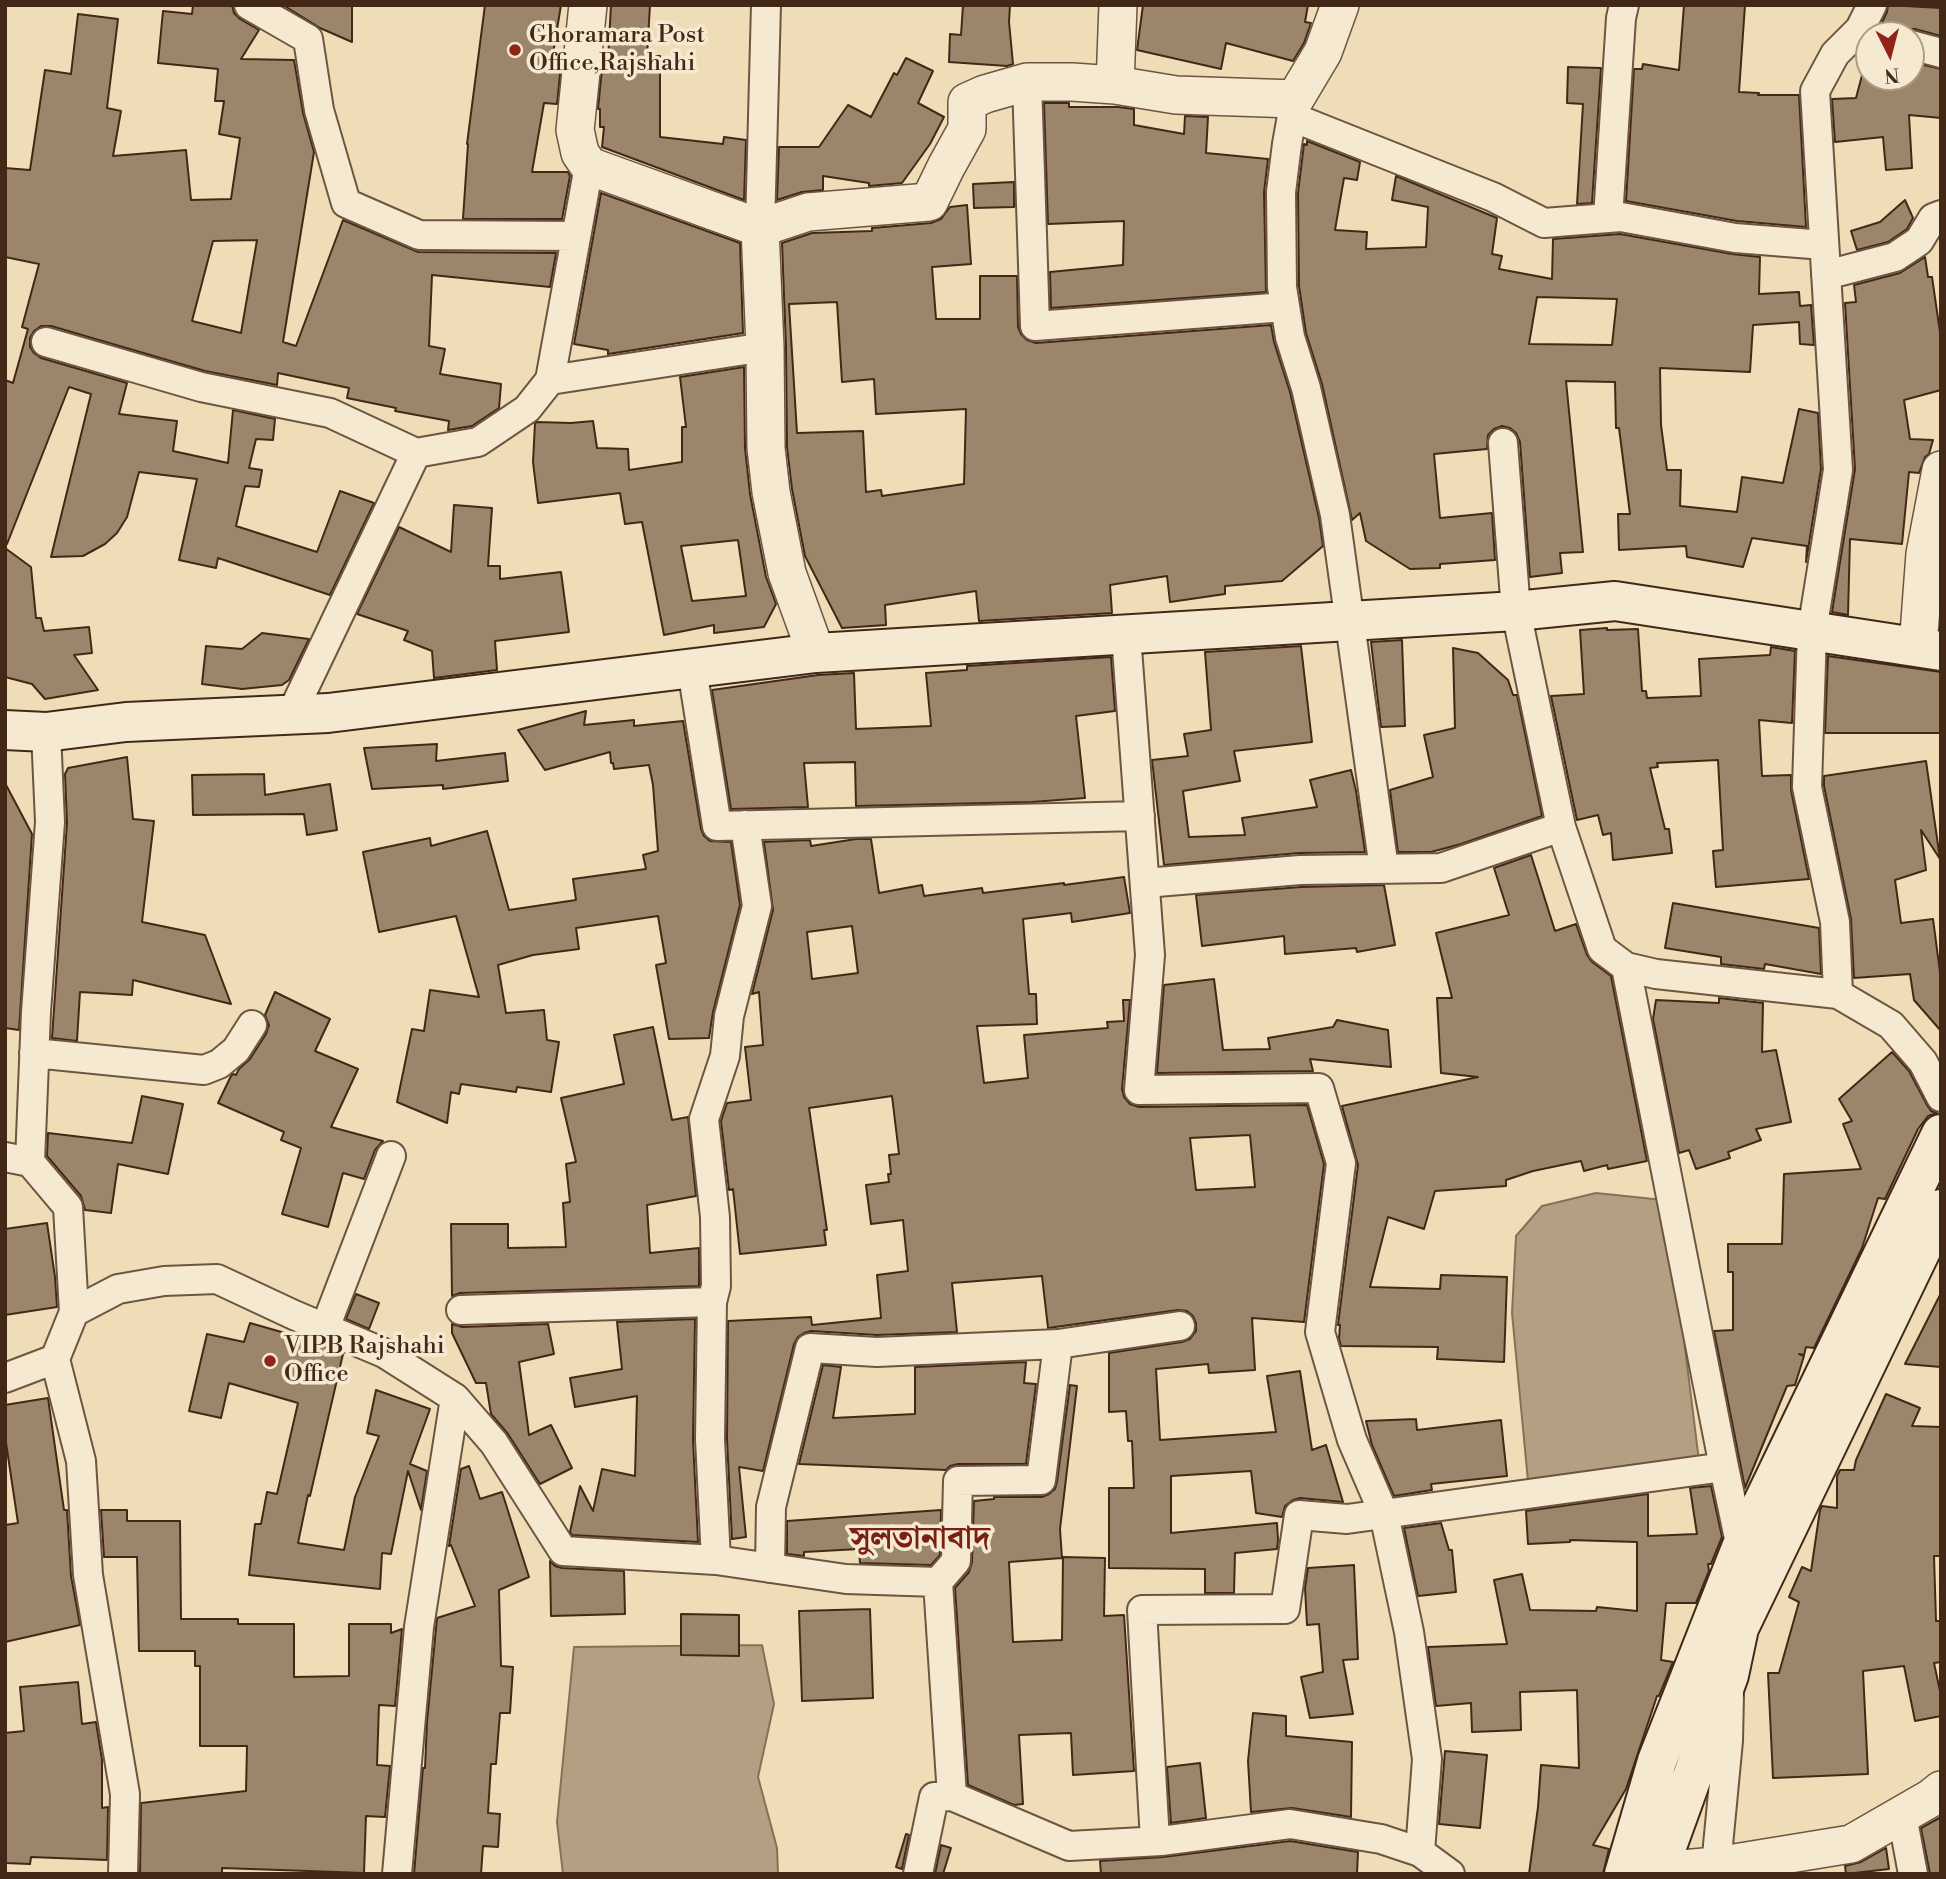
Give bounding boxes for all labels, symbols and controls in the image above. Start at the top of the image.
north arrow [1855,21,1925,91]
place label: Ghoramara Post Office,Rajshahi [529,22,705,78]
marker: Ghoramara Post Office,Rajshahi [507,42,523,58]
text: N [1883,62,1901,88]
place label: VIPB Rajshahi Office [284,1333,445,1389]
marker: VIPB Rajshahi Office [262,1353,278,1369]
district label: সুলতানাবাদ [850,1521,990,1559]

